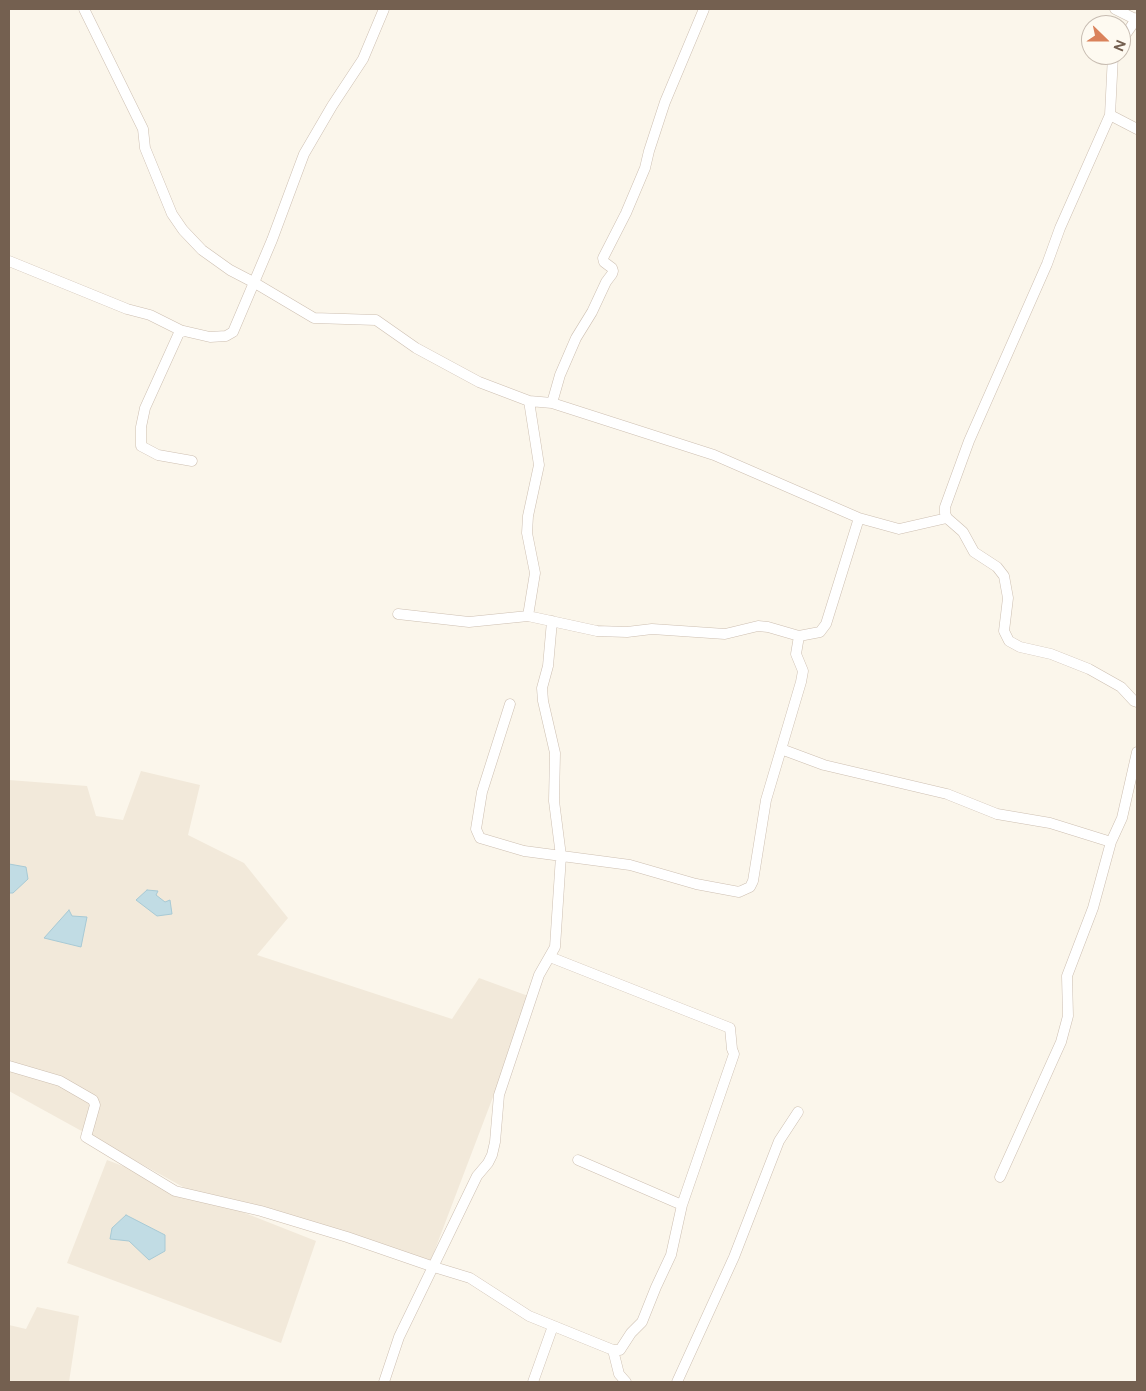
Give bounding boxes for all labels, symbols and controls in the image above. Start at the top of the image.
north arrow [1081,15,1131,65]
text: N [1110,37,1129,54]

